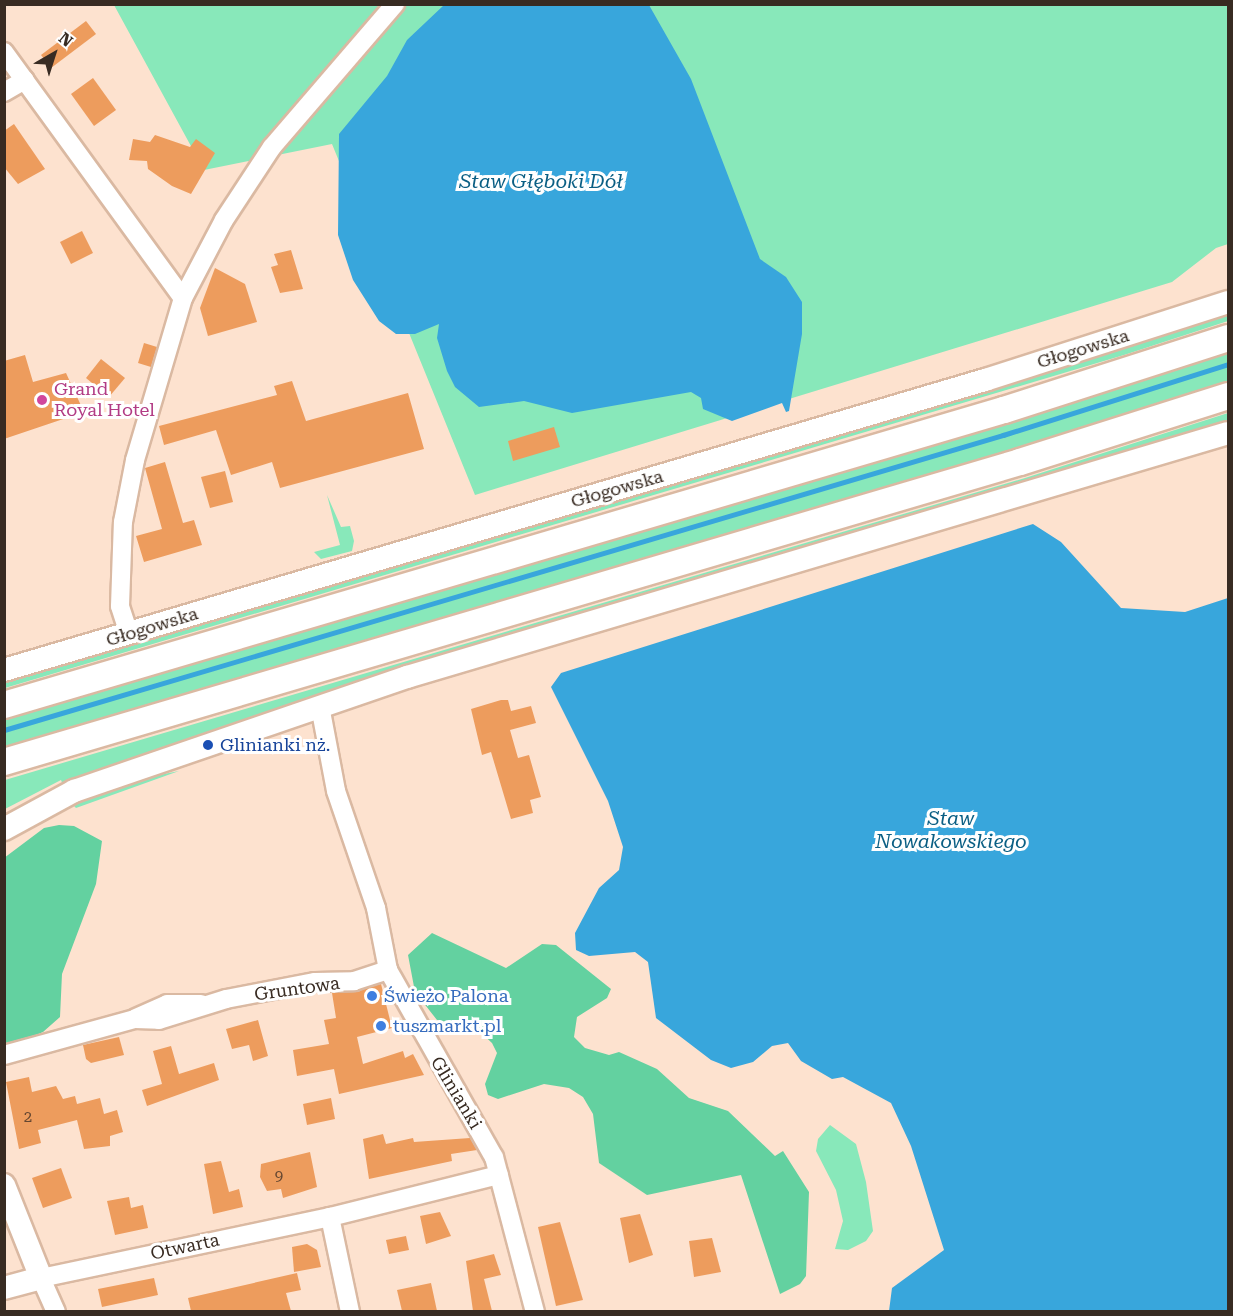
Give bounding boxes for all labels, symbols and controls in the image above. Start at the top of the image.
north arrow [24,24,84,84]
text: N [55,28,76,51]
water label: Staw Głęboki Dół [459,169,623,193]
street label: Głogowska [1034,325,1132,373]
place label: Grand Royal Hotel [54,379,155,422]
marker: Grand Royal Hotel [35,393,49,407]
street label: Głogowska [568,466,666,512]
street label: Głogowska [103,603,201,651]
place label: Glinianki nż. [220,734,330,756]
marker: Glinianki nż. [201,738,215,752]
water label: Staw Nowakowskiego [875,806,1027,853]
street label: Gruntowa [253,972,341,1006]
place label: Świeżo Palona [384,985,509,1007]
marker: Świeżo Palona [365,989,379,1003]
place label: tuszmarkt.pl [393,1015,501,1037]
marker: tuszmarkt.pl [374,1019,388,1033]
street label: Glinianki [426,1053,486,1133]
house number: 2 [24,1109,32,1127]
house number: 9 [275,1168,283,1186]
street label: Otwarta [149,1229,221,1265]

